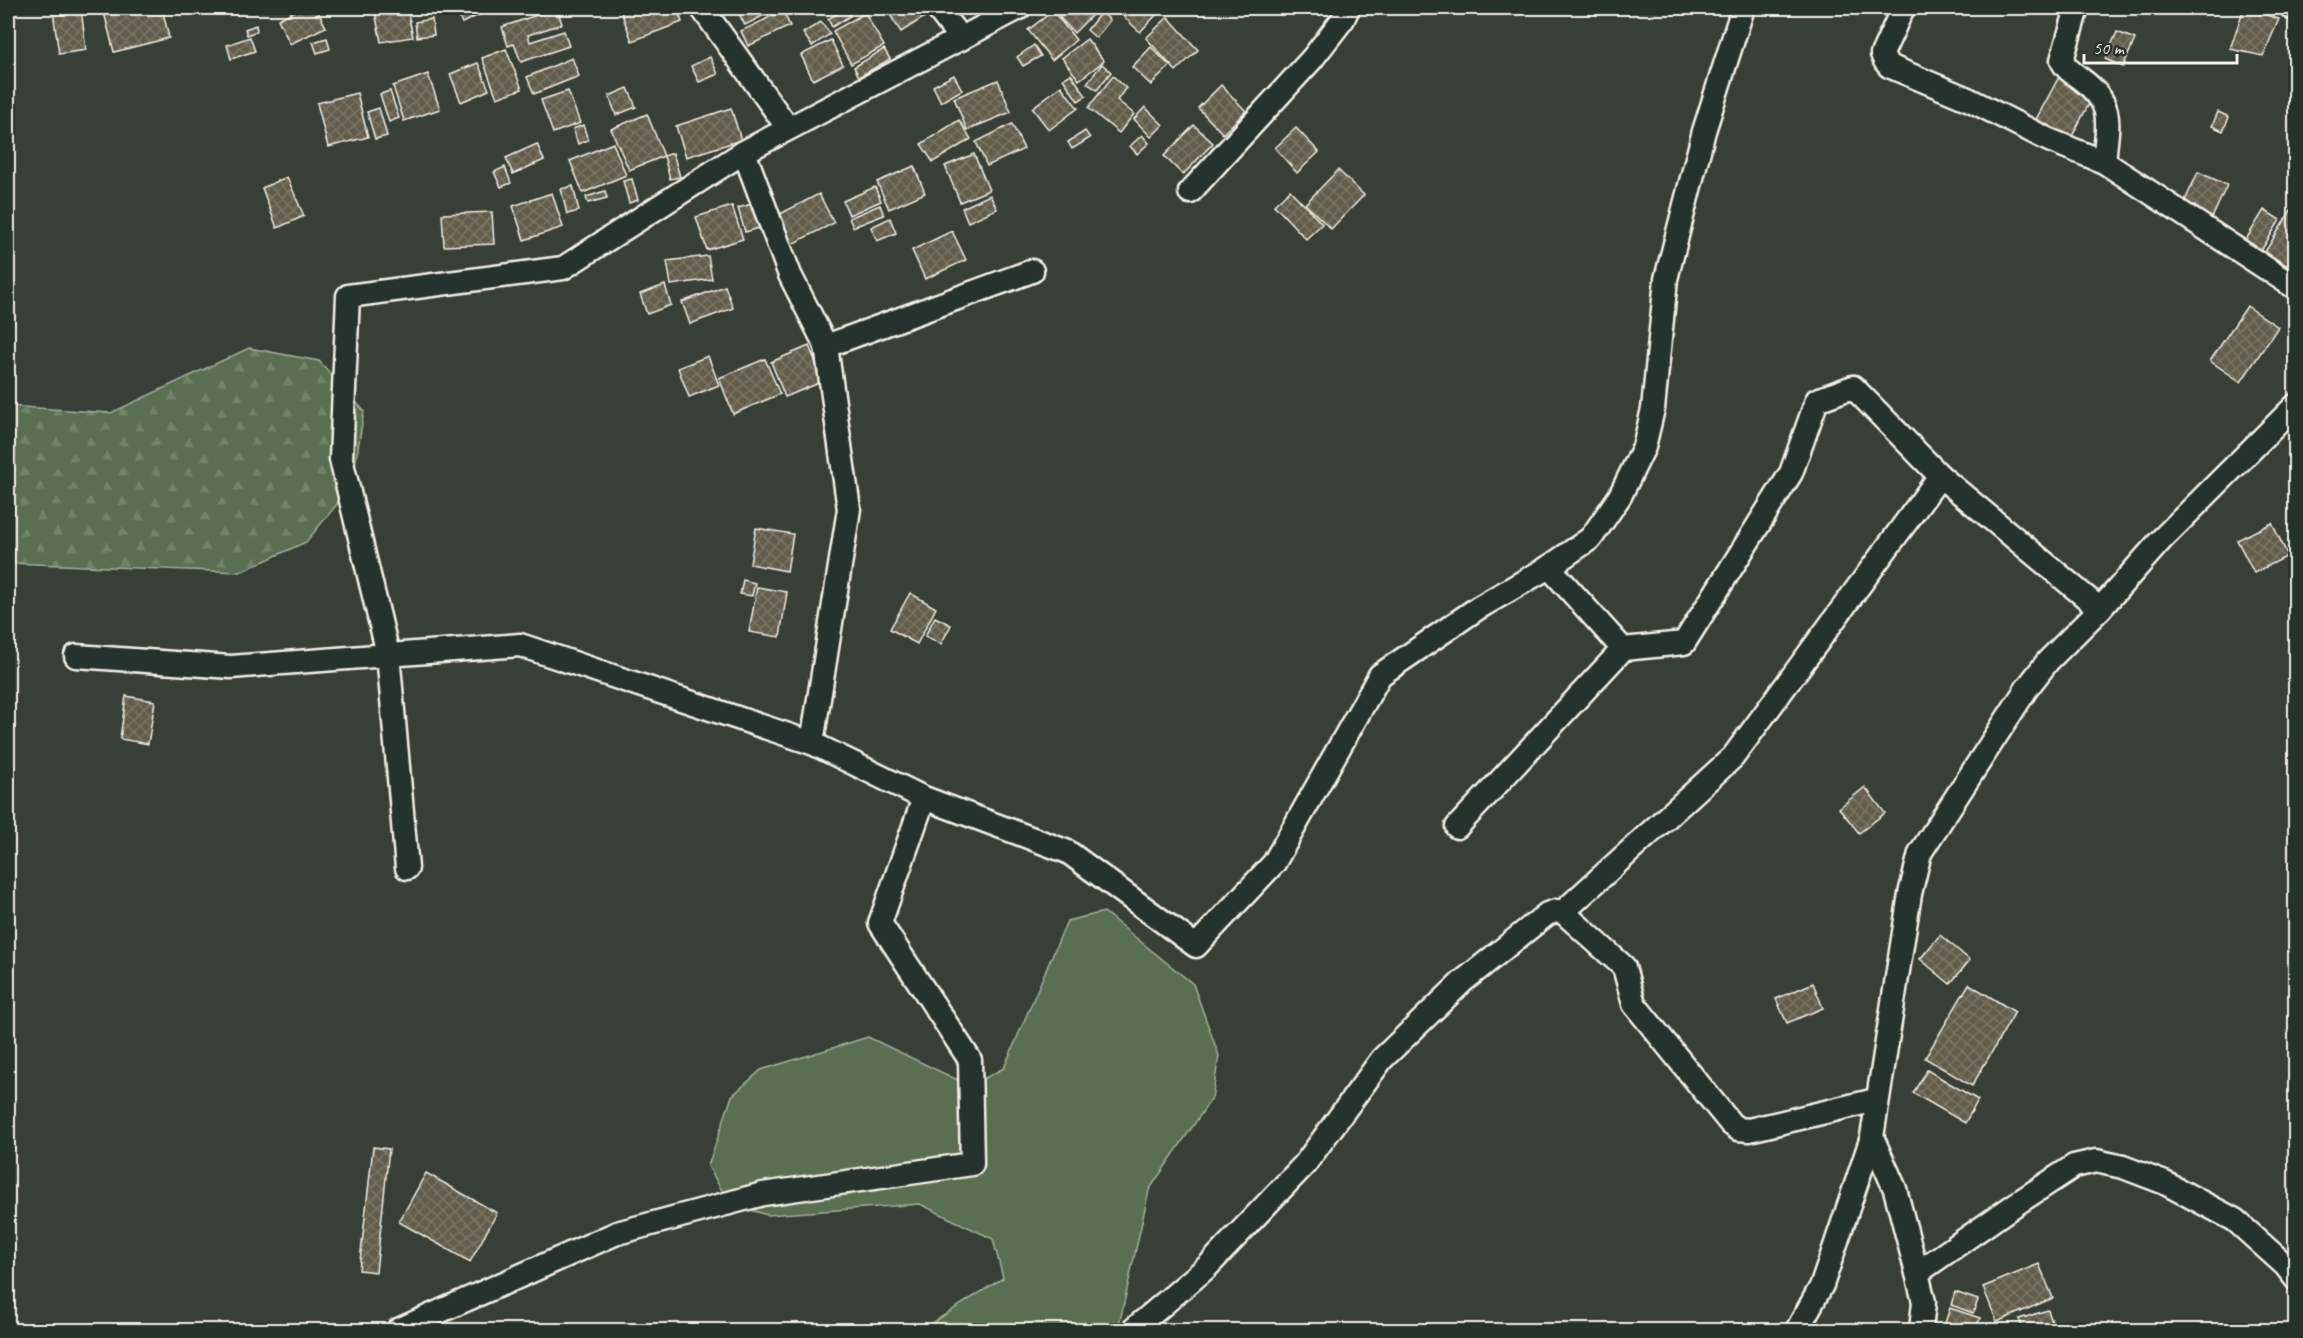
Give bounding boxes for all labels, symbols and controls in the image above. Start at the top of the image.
scale bar [2084,27,2237,65]
text: 50 m [2093,37,2126,59]

